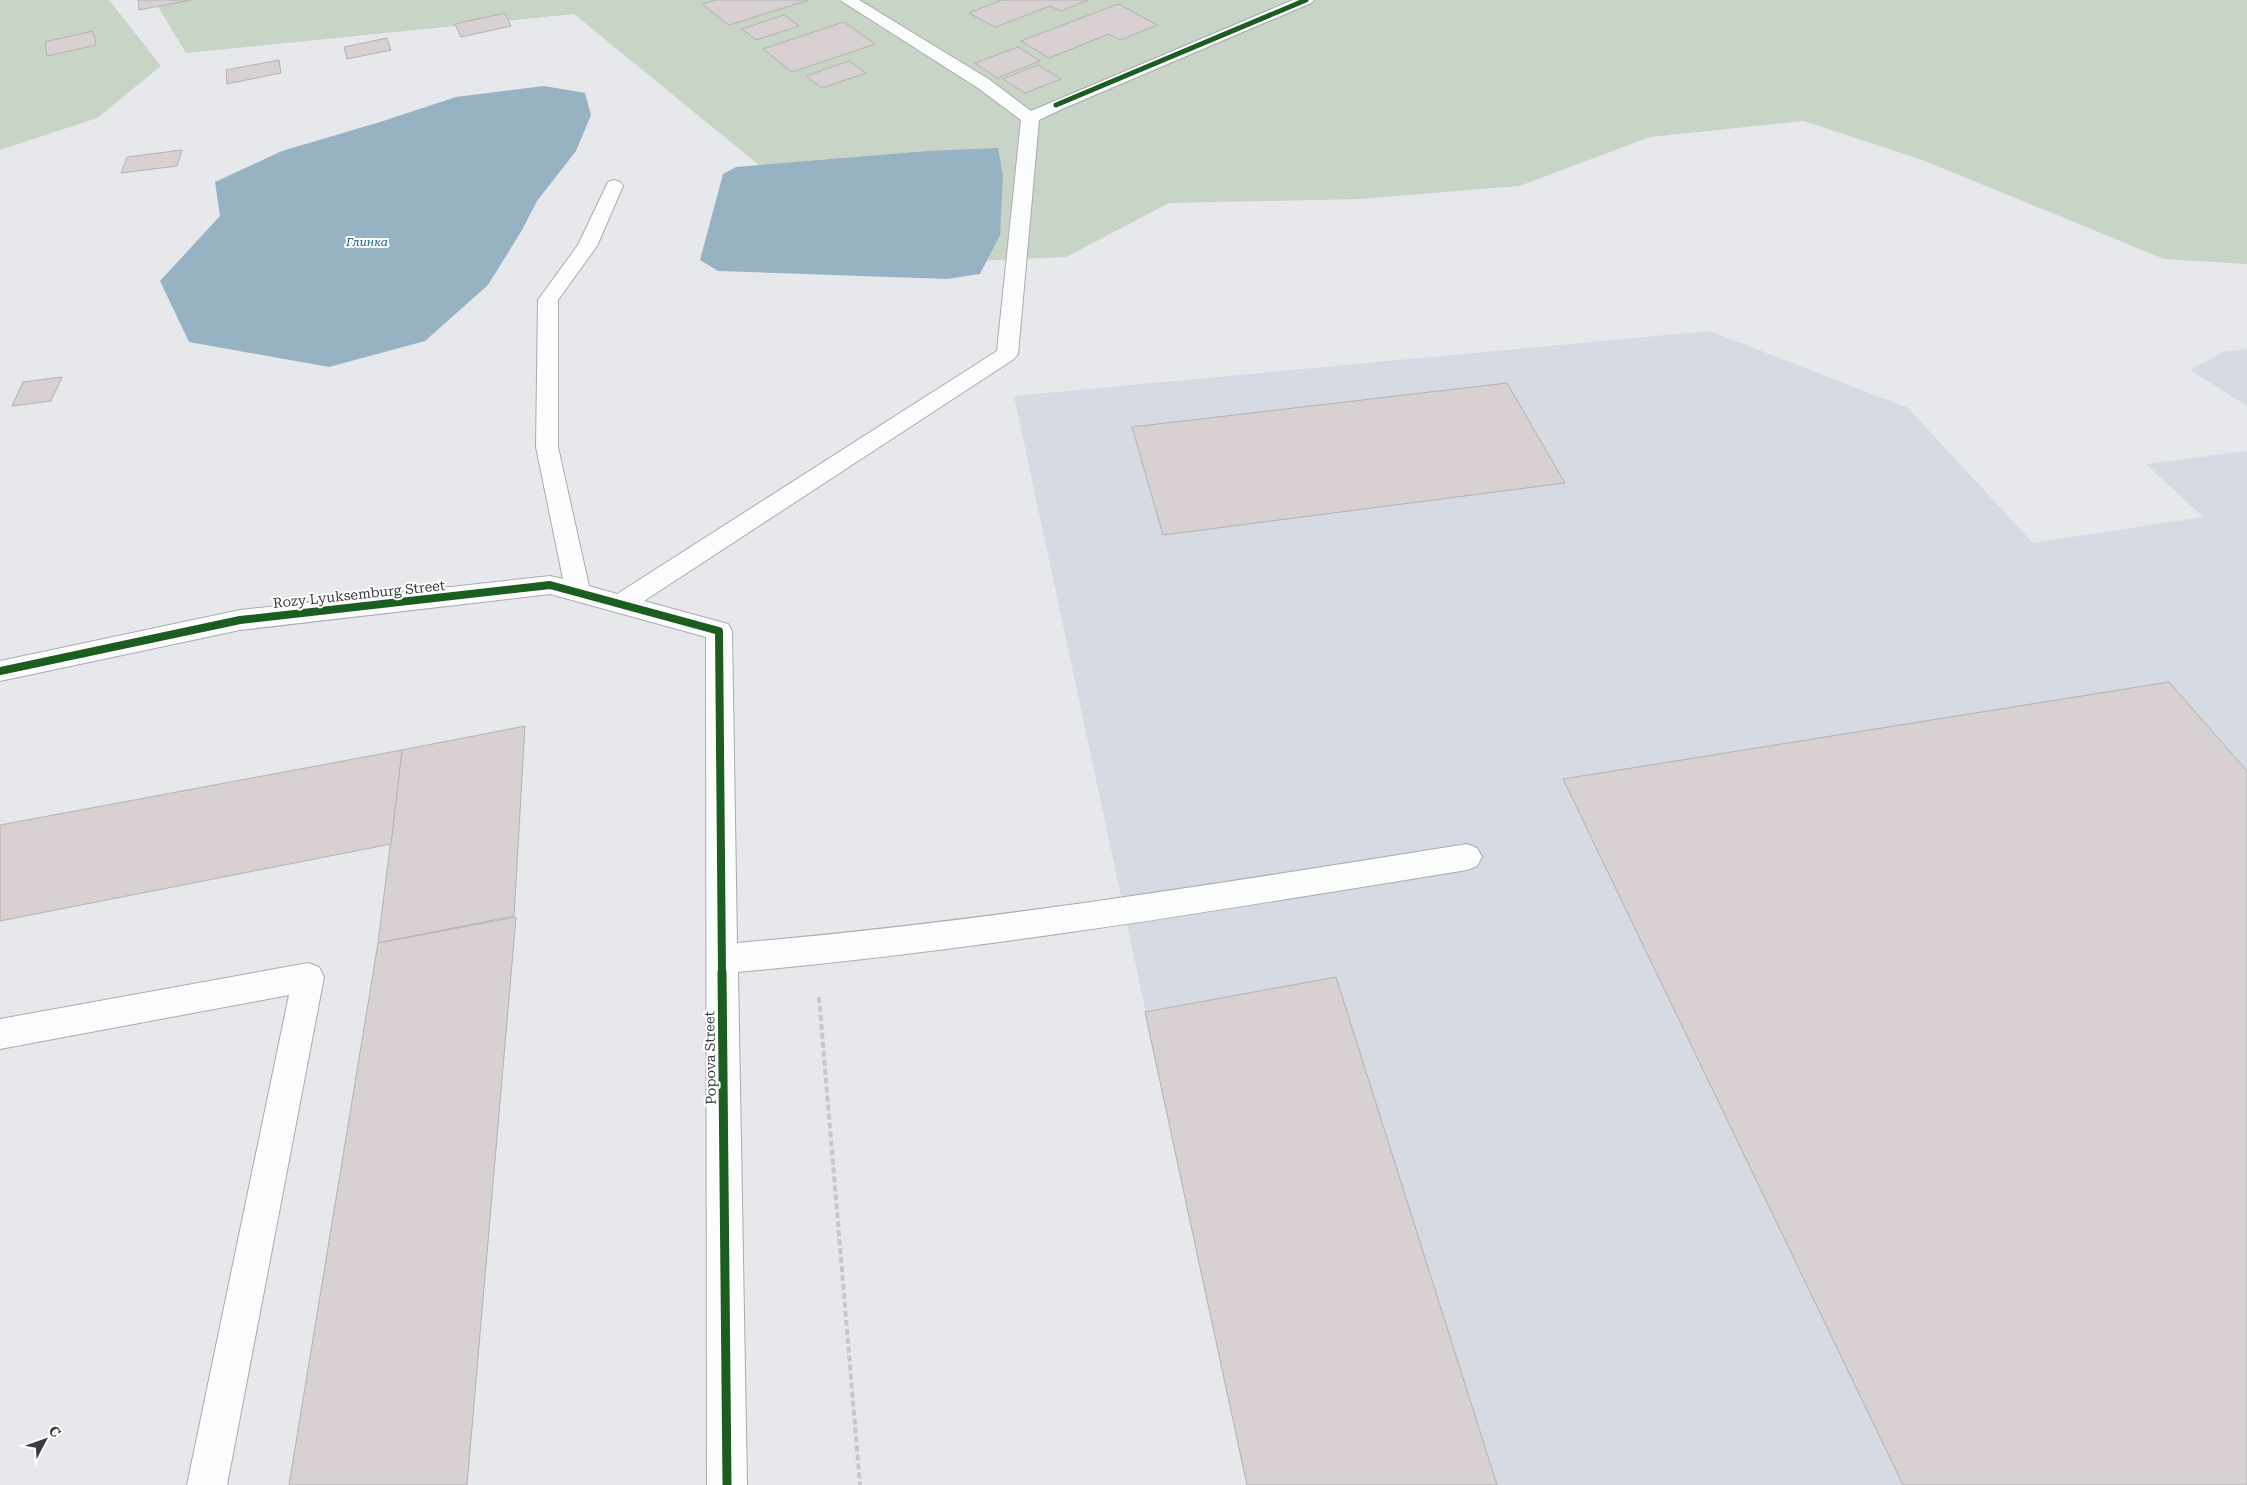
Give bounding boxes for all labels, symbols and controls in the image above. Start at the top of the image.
water label: Глинка [345,235,388,249]
street label: Rozy Lyuksemburg Street [272,577,446,611]
street label: Popova Street [701,1011,719,1105]
north arrow [20,1415,70,1465]
text: С [46,1423,64,1441]

